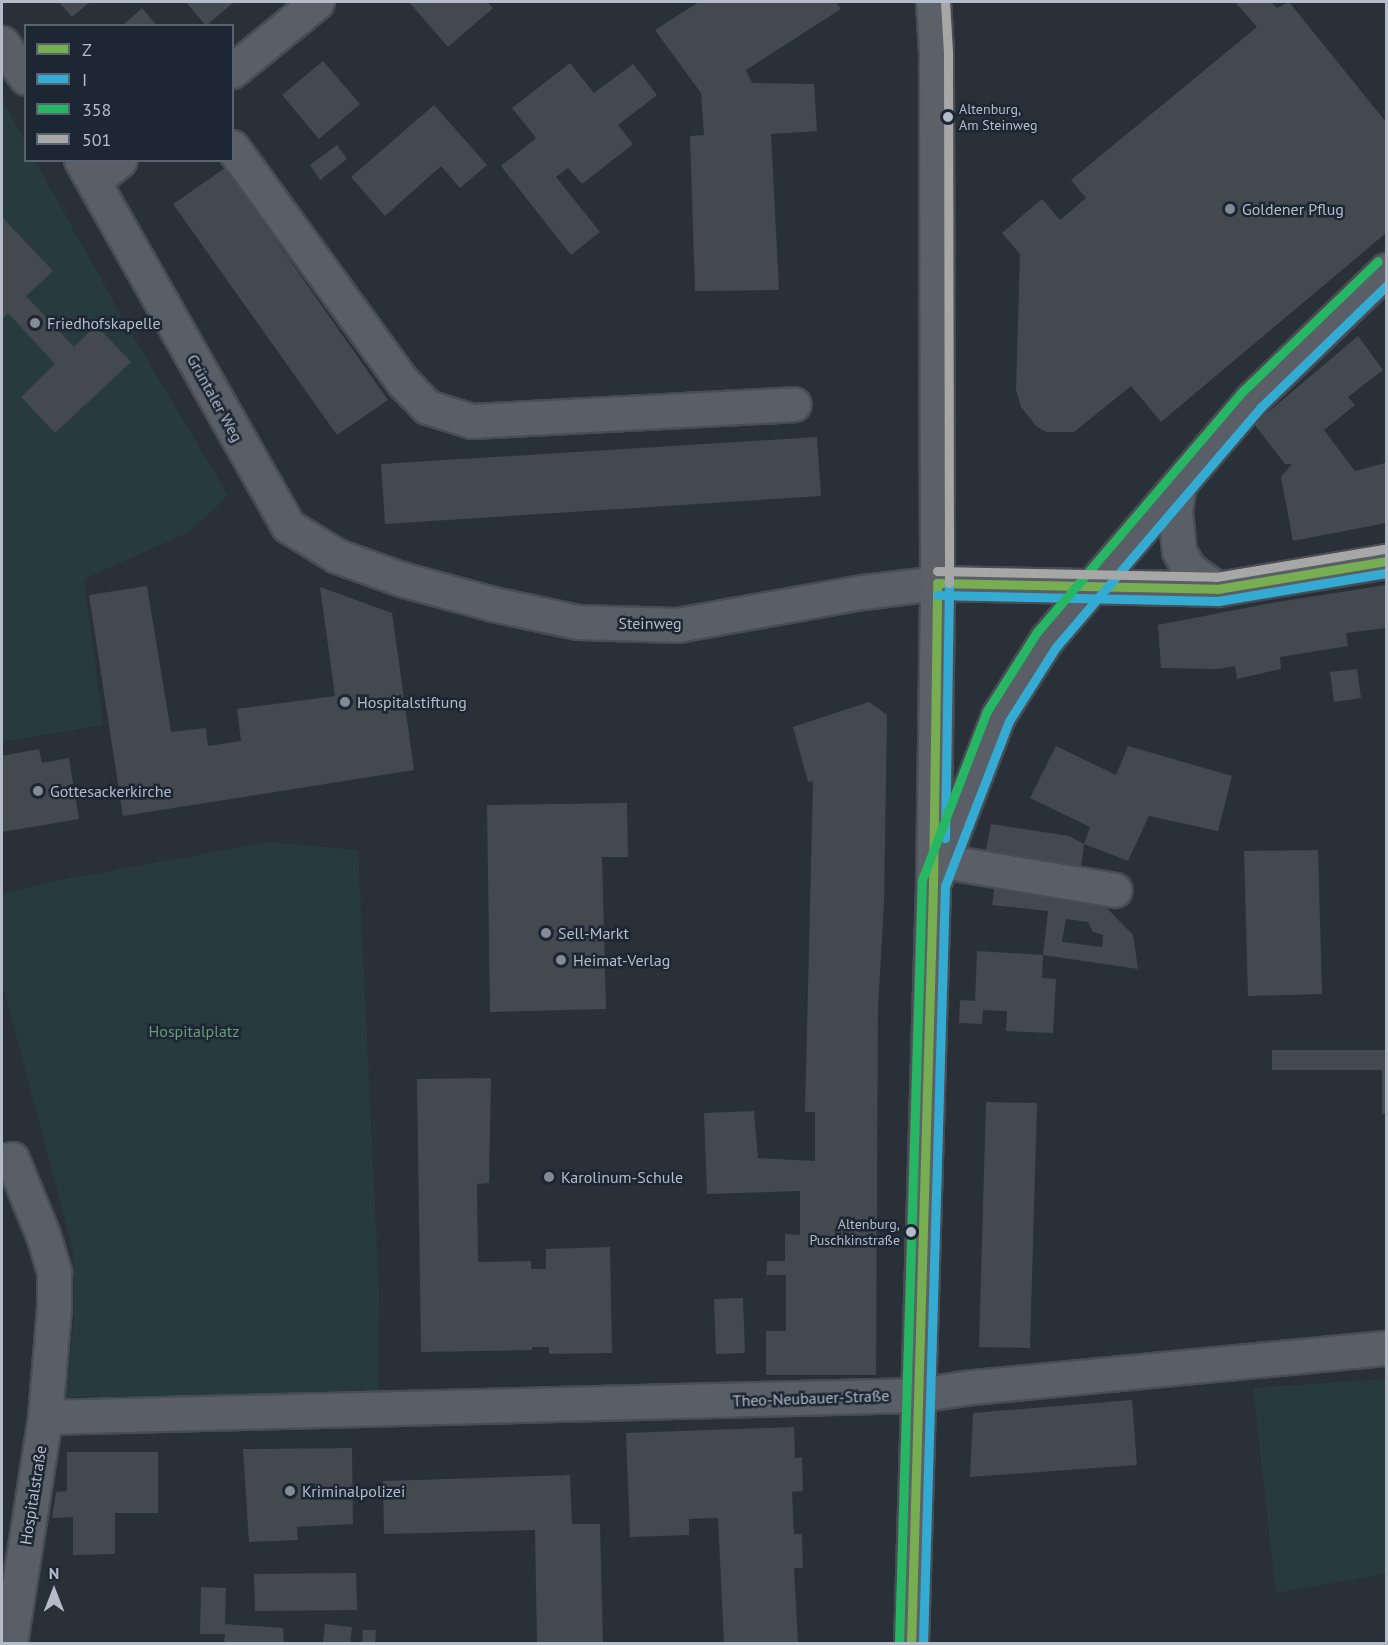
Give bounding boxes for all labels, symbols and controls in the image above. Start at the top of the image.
legend [24,24,234,162]
text: Z [82,38,92,61]
text: I [82,68,87,91]
text: 358 [82,98,111,121]
place label: Altenburg, Am Steinweg [959,101,1037,134]
marker: Altenburg, Am Steinweg [942,111,954,123]
text: 501 [82,128,111,151]
place label: Goldener Pflug [1242,199,1344,219]
marker: Goldener Pflug [1223,202,1237,216]
place label: Friedhofskapelle [47,313,161,333]
marker: Friedhofskapelle [28,316,42,330]
street label: Grüntaler Weg [183,351,247,445]
street label: Steinweg [618,613,682,633]
place label: Hospitalstiftung [357,692,467,712]
marker: Hospitalstiftung [338,695,352,709]
place label: Gottesackerkirche [50,781,172,801]
marker: Gottesackerkirche [31,784,45,798]
place label: Sell-Markt [558,923,629,943]
marker: Sell-Markt [539,926,553,940]
place label: Heimat-Verlag [573,950,670,970]
marker: Heimat-Verlag [554,953,568,967]
park label: Hospitalplatz [149,1021,239,1041]
place label: Karolinum-Schule [561,1167,683,1187]
marker: Karolinum-Schule [542,1170,556,1184]
place label: Altenburg, Puschkinstraße [809,1216,900,1248]
marker: Altenburg, Puschkinstraße [905,1226,917,1238]
street label: Theo-Neubauer-Straße [732,1386,890,1410]
street label: Hospitalstraße [16,1444,50,1546]
place label: Kriminalpolizei [302,1481,405,1501]
marker: Kriminalpolizei [283,1484,297,1498]
north arrow [24,1561,84,1621]
text: N [49,1563,59,1583]

